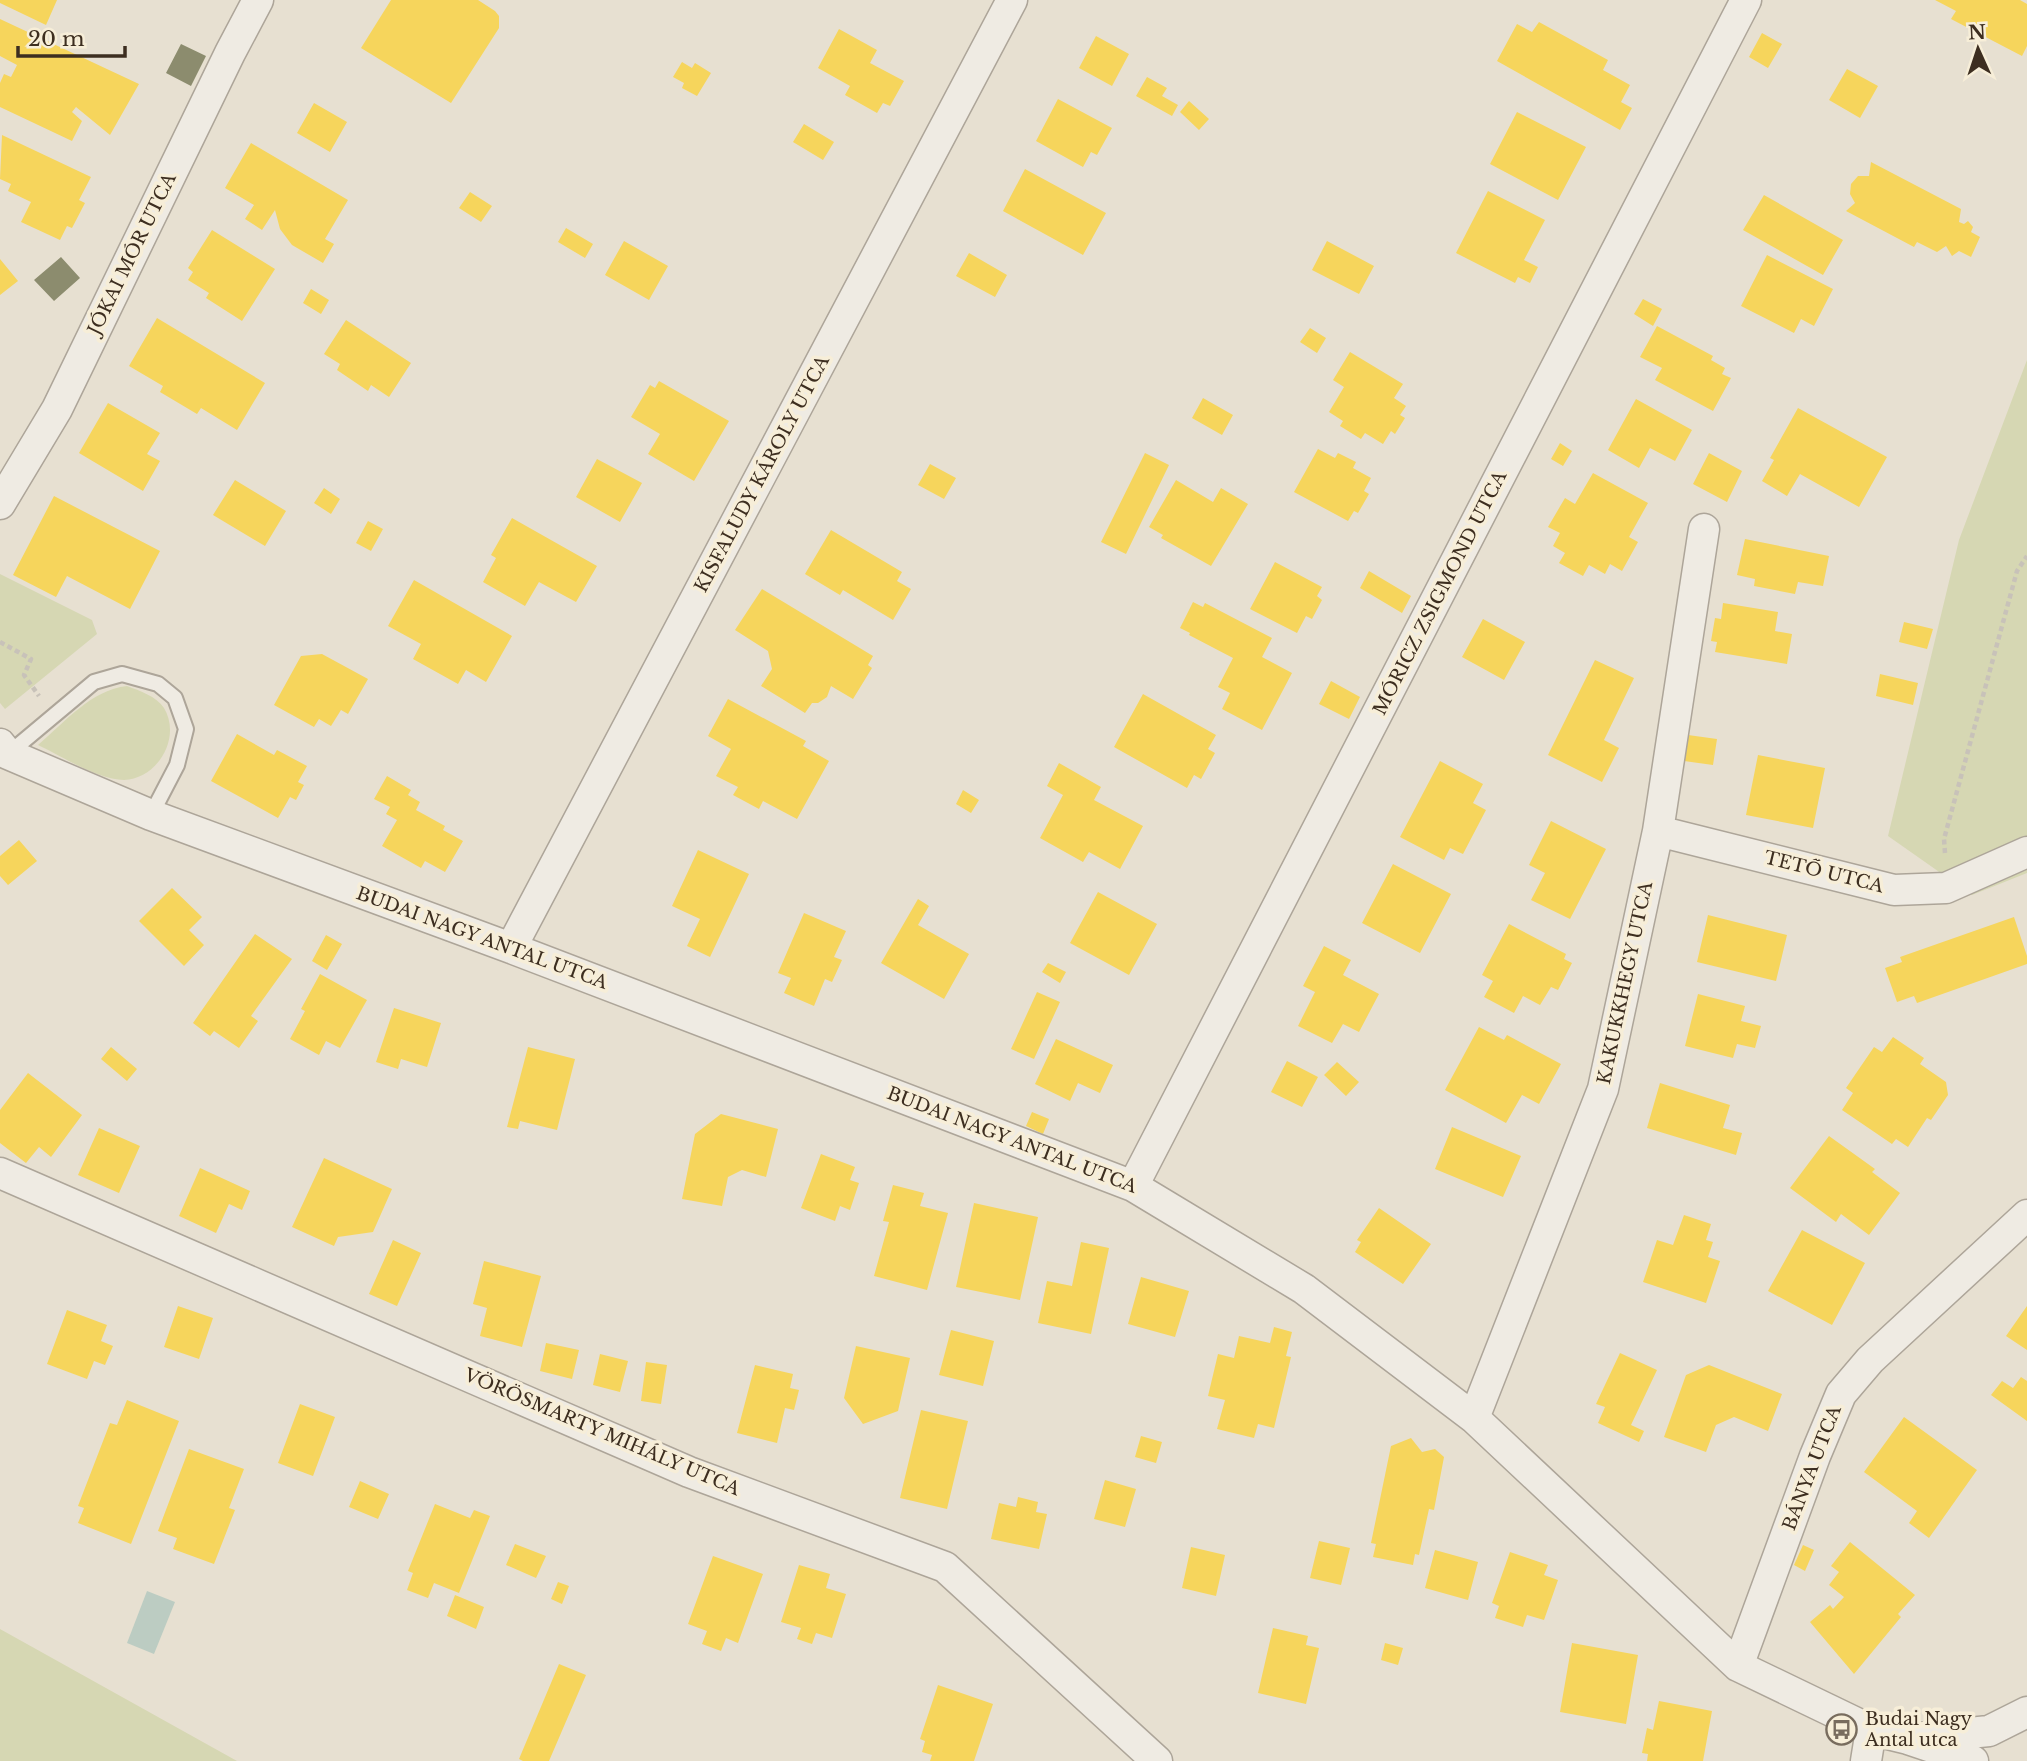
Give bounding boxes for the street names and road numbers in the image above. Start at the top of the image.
street label: JÓKAI MÓR UTCA [81,168,181,340]
street label: KISFALUDY KÁROLY UTCA [689,350,834,596]
street label: MÓRICZ ZSIGMOND UTCA [1368,466,1512,719]
street label: TETŐ UTCA [1762,846,1887,898]
street label: KAKUKKHEGY UTCA [1593,879,1657,1086]
street label: BUDAI NAGY ANTAL UTCA [353,882,612,994]
street label: BUDAI NAGY ANTAL UTCA [884,1082,1141,1198]
street label: VÖRÖSMARTY MIHÁLY UTCA [460,1362,745,1501]
street label: BÁNYA UTCA [1777,1401,1846,1534]

